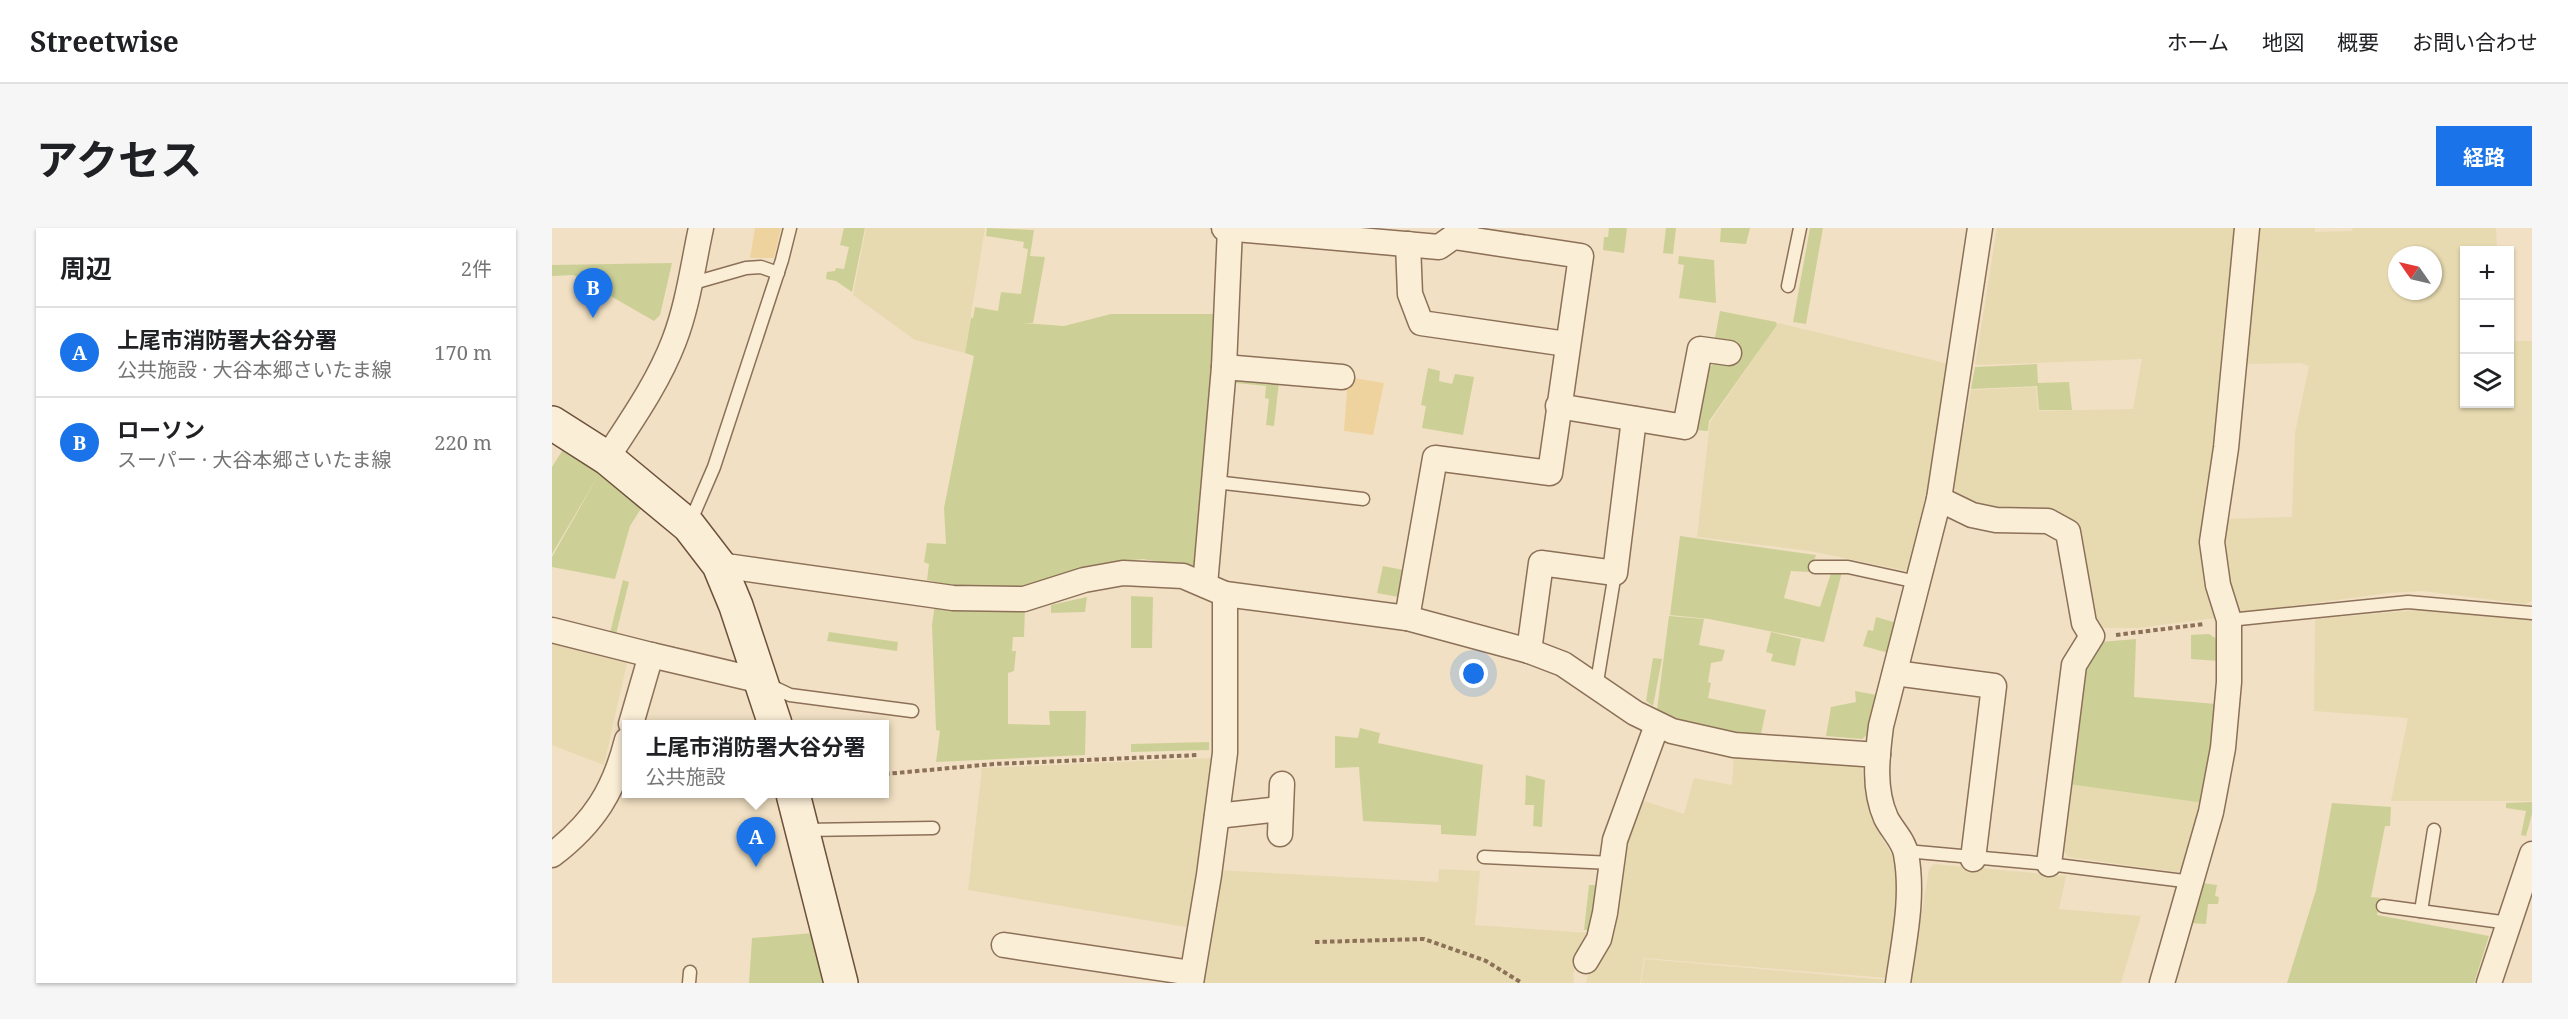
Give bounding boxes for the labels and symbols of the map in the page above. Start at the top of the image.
north arrow [2388,246,2442,300]
pin: B [574,268,612,318]
your location [1459,659,1488,688]
pin: A [736,818,776,867]

